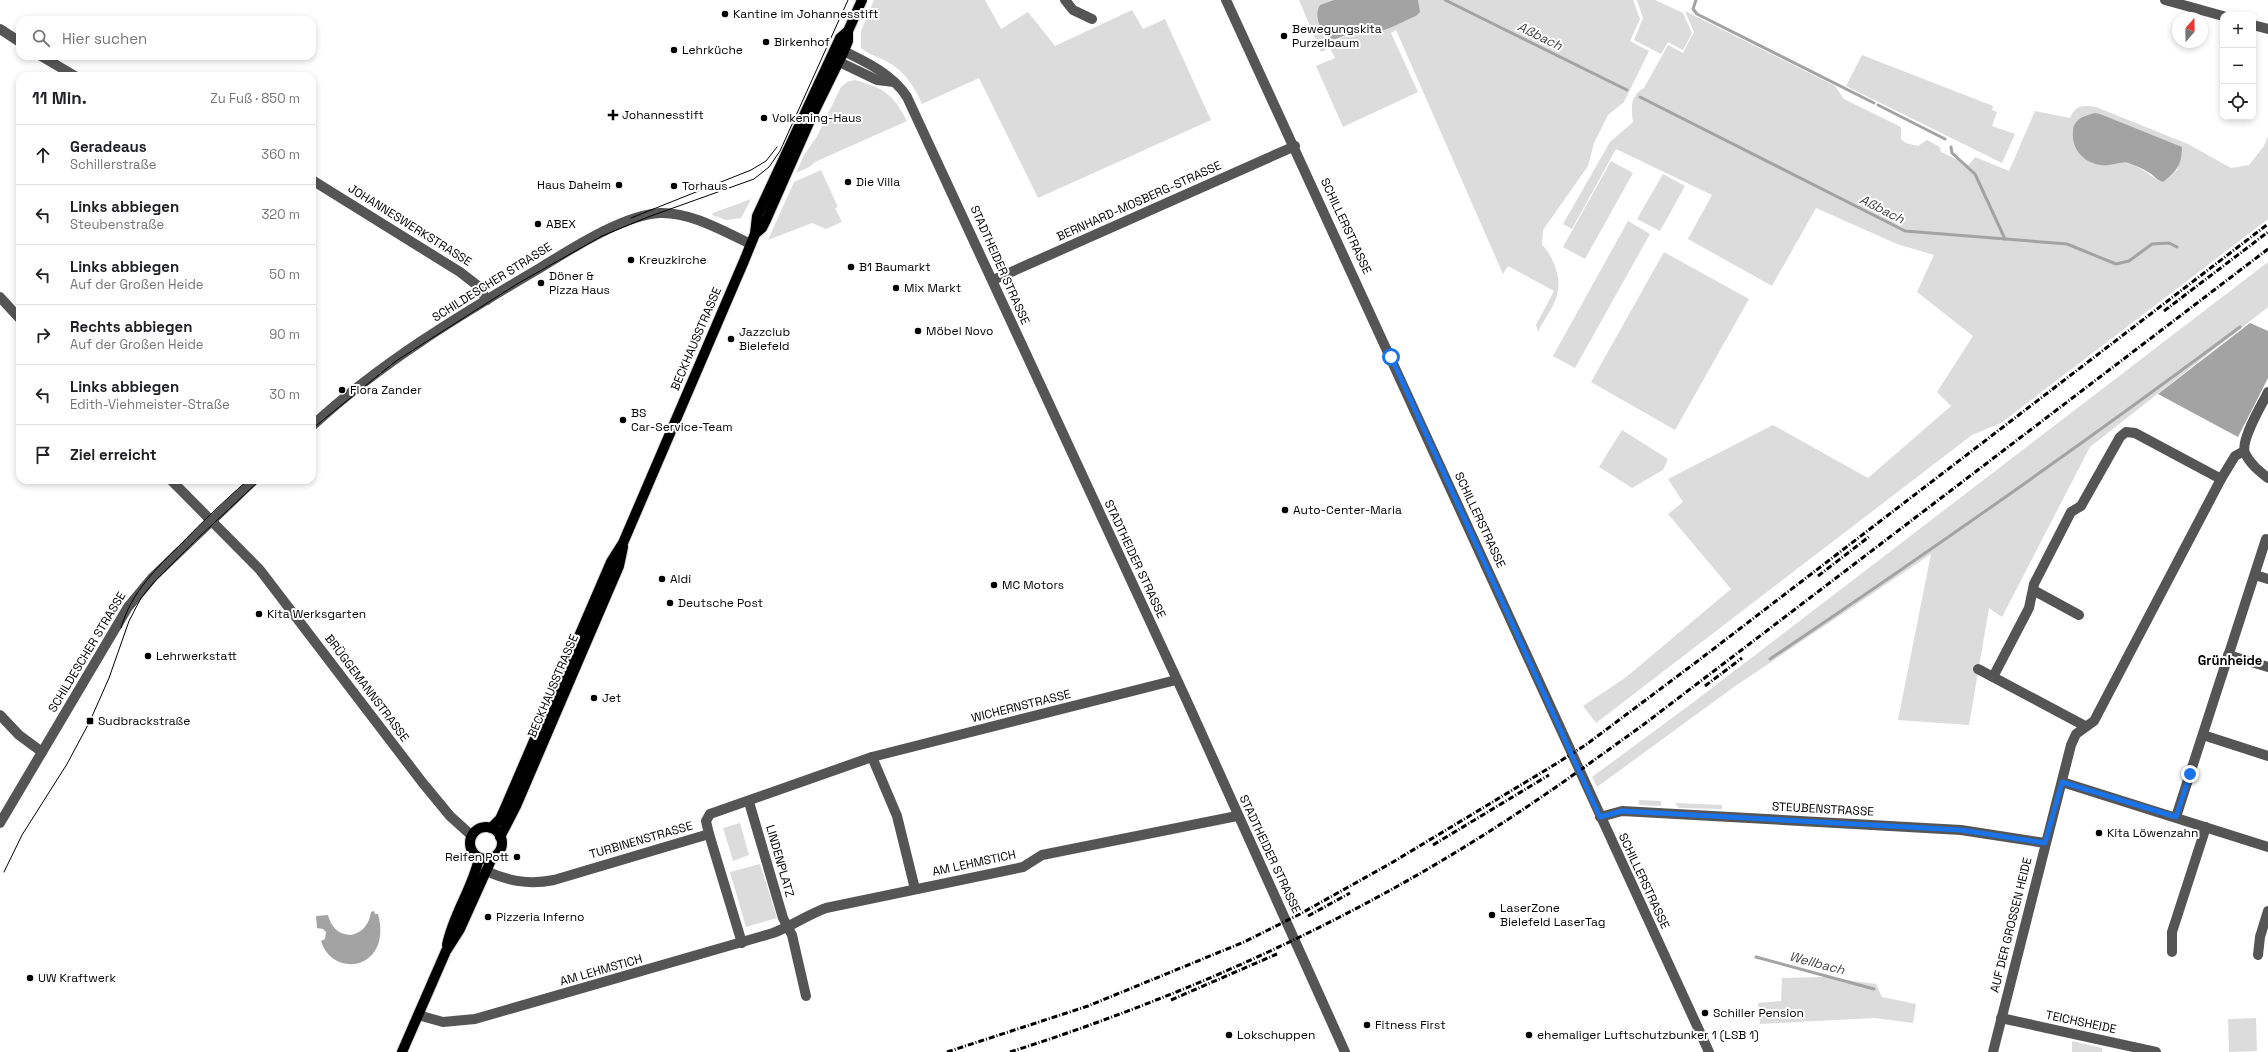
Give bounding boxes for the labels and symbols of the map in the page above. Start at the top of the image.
place label: Kantine im Johannesstift [733,6,879,22]
marker: Kantine im Johannesstift [720,9,730,19]
north arrow [2172,12,2208,48]
water label: Aßbach [1515,18,1566,55]
place label: Bewegungskita Purzelbaum [1292,21,1382,51]
marker: Bewegungskita Purzelbaum [1279,31,1289,41]
place label: Birkenhof [774,34,830,50]
marker: Birkenhof [761,37,771,47]
place label: Lehrküche [682,42,743,58]
marker: Lehrküche [669,45,679,55]
place label: Johannesstift [622,107,704,123]
marker: Johannesstift [607,109,619,121]
place label: Volkening-Haus [772,110,862,126]
marker: Volkening-Haus [759,113,769,123]
street label: BERNHARD-MOSBERG-STRASSE [1054,157,1224,245]
place label: Die Villa [856,174,900,190]
street label: SCHILLERSTRASSE [1317,176,1375,277]
place label: Haus Daheim [537,177,611,193]
marker: Die Villa [843,177,853,187]
place label: Torhaus [682,178,728,194]
street label: JOHANNESWERKSTRASSE [345,180,475,270]
marker: Haus Daheim [614,180,624,190]
marker: Torhaus [669,181,679,191]
water label: Aßbach [1857,191,1908,228]
street label: STADTHEIDER STRASSE [966,203,1034,327]
place label: ABEX [546,216,576,232]
marker: ABEX [533,219,543,229]
street label: SCHILDESCHER STRASSE [429,239,555,325]
place label: Kreuzkirche [639,252,707,268]
marker: Kreuzkirche [626,255,636,265]
place label: B1 Baumarkt [859,259,931,275]
marker: B1 Baumarkt [846,262,856,272]
place label: Döner & Pizza Haus [549,268,610,298]
marker: Döner & Pizza Haus [536,278,546,288]
place label: Mix Markt [904,280,961,296]
marker: Mix Markt [891,283,901,293]
street label: BECKHAUSSTRASSE [667,285,725,393]
place label: Möbel Novo [926,323,993,339]
place label: Jazzclub Bielefeld [739,324,790,354]
marker: Möbel Novo [913,326,923,336]
marker: Jazzclub Bielefeld [726,334,736,344]
route start [1382,348,1400,366]
place label: Flora Zander [350,382,422,398]
marker: Flora Zander [337,385,347,395]
place label: BS Car-Service-Team [631,405,733,435]
marker: BS Car-Service-Team [618,415,628,425]
street label: SCHILLERSTRASSE [1451,470,1509,571]
street label: STADTHEIDER STRASSE [1101,497,1170,621]
place label: Auto-Center-Maria [1293,502,1402,518]
marker: Auto-Center-Maria [1280,505,1290,515]
place label: Aldi [670,571,691,587]
marker: Aldi [657,574,667,584]
place label: MC Motors [1002,577,1064,593]
marker: MC Motors [989,580,999,590]
street label: SCHILDESCHER STRASSE [45,588,130,715]
place label: Deutsche Post [678,595,763,611]
marker: Deutsche Post [665,598,675,608]
place label: Kita Werksgarten [267,606,366,622]
marker: Kita Werksgarten [254,609,264,619]
street label: BRÜGGEMANNSTRASSE [321,631,413,745]
street label: BECKHAUSSTRASSE [524,632,582,740]
place label: Lehrwerkstatt [156,648,237,664]
marker: Lehrwerkstatt [143,651,153,661]
district label: Grünheide [2198,652,2262,669]
street label: WICHERNSTRASSE [970,686,1073,726]
place label: Jet [602,690,621,706]
marker: Jet [589,693,599,703]
place label: Sudbrackstraße [98,713,190,729]
marker: Sudbrackstraße [85,716,95,726]
route end [2181,765,2199,783]
street label: STADTHEIDER STRASSE [1236,792,1305,916]
street label: STEUBENSTRASSE [1772,798,1875,820]
street label: TURBINENSTRASSE [587,818,695,862]
street label: LINDENPLATZ [762,823,798,899]
place label: Kita Löwenzahn [2107,825,2198,841]
marker: Kita Löwenzahn [2094,828,2104,838]
street label: SCHILLERSTRASSE [1615,831,1673,932]
street label: AM LEHMSTICH [931,846,1017,880]
place label: Reifen Pott [445,849,509,865]
marker: Reifen Pott [512,852,522,862]
street label: AUF DER GROSSEN HEIDE [1986,856,2036,994]
place label: LaserZone Bielefeld LaserTag [1500,900,1605,930]
place label: Pizzeria Inferno [496,909,585,925]
marker: LaserZone Bielefeld LaserTag [1487,910,1497,920]
marker: Pizzeria Inferno [483,912,493,922]
water label: Wellbach [1787,947,1848,979]
street label: AM LEHMSTICH [558,951,644,989]
place label: UW Kraftwerk [38,970,116,986]
marker: UW Kraftwerk [25,973,35,983]
place label: Schiller Pension [1713,1005,1804,1021]
street label: TEICHSHEIDE [2044,1007,2118,1037]
marker: Schiller Pension [1700,1008,1710,1018]
place label: Fitness First [1375,1017,1446,1033]
marker: Fitness First [1362,1020,1372,1030]
place label: Lokschuppen [1237,1027,1315,1043]
place label: ehemaliger Luftschutzbunker 1 (LSB 1) [1537,1027,1759,1043]
marker: Lokschuppen [1224,1030,1234,1040]
marker: ehemaliger Luftschutzbunker 1 (LSB 1) [1524,1030,1534,1040]

